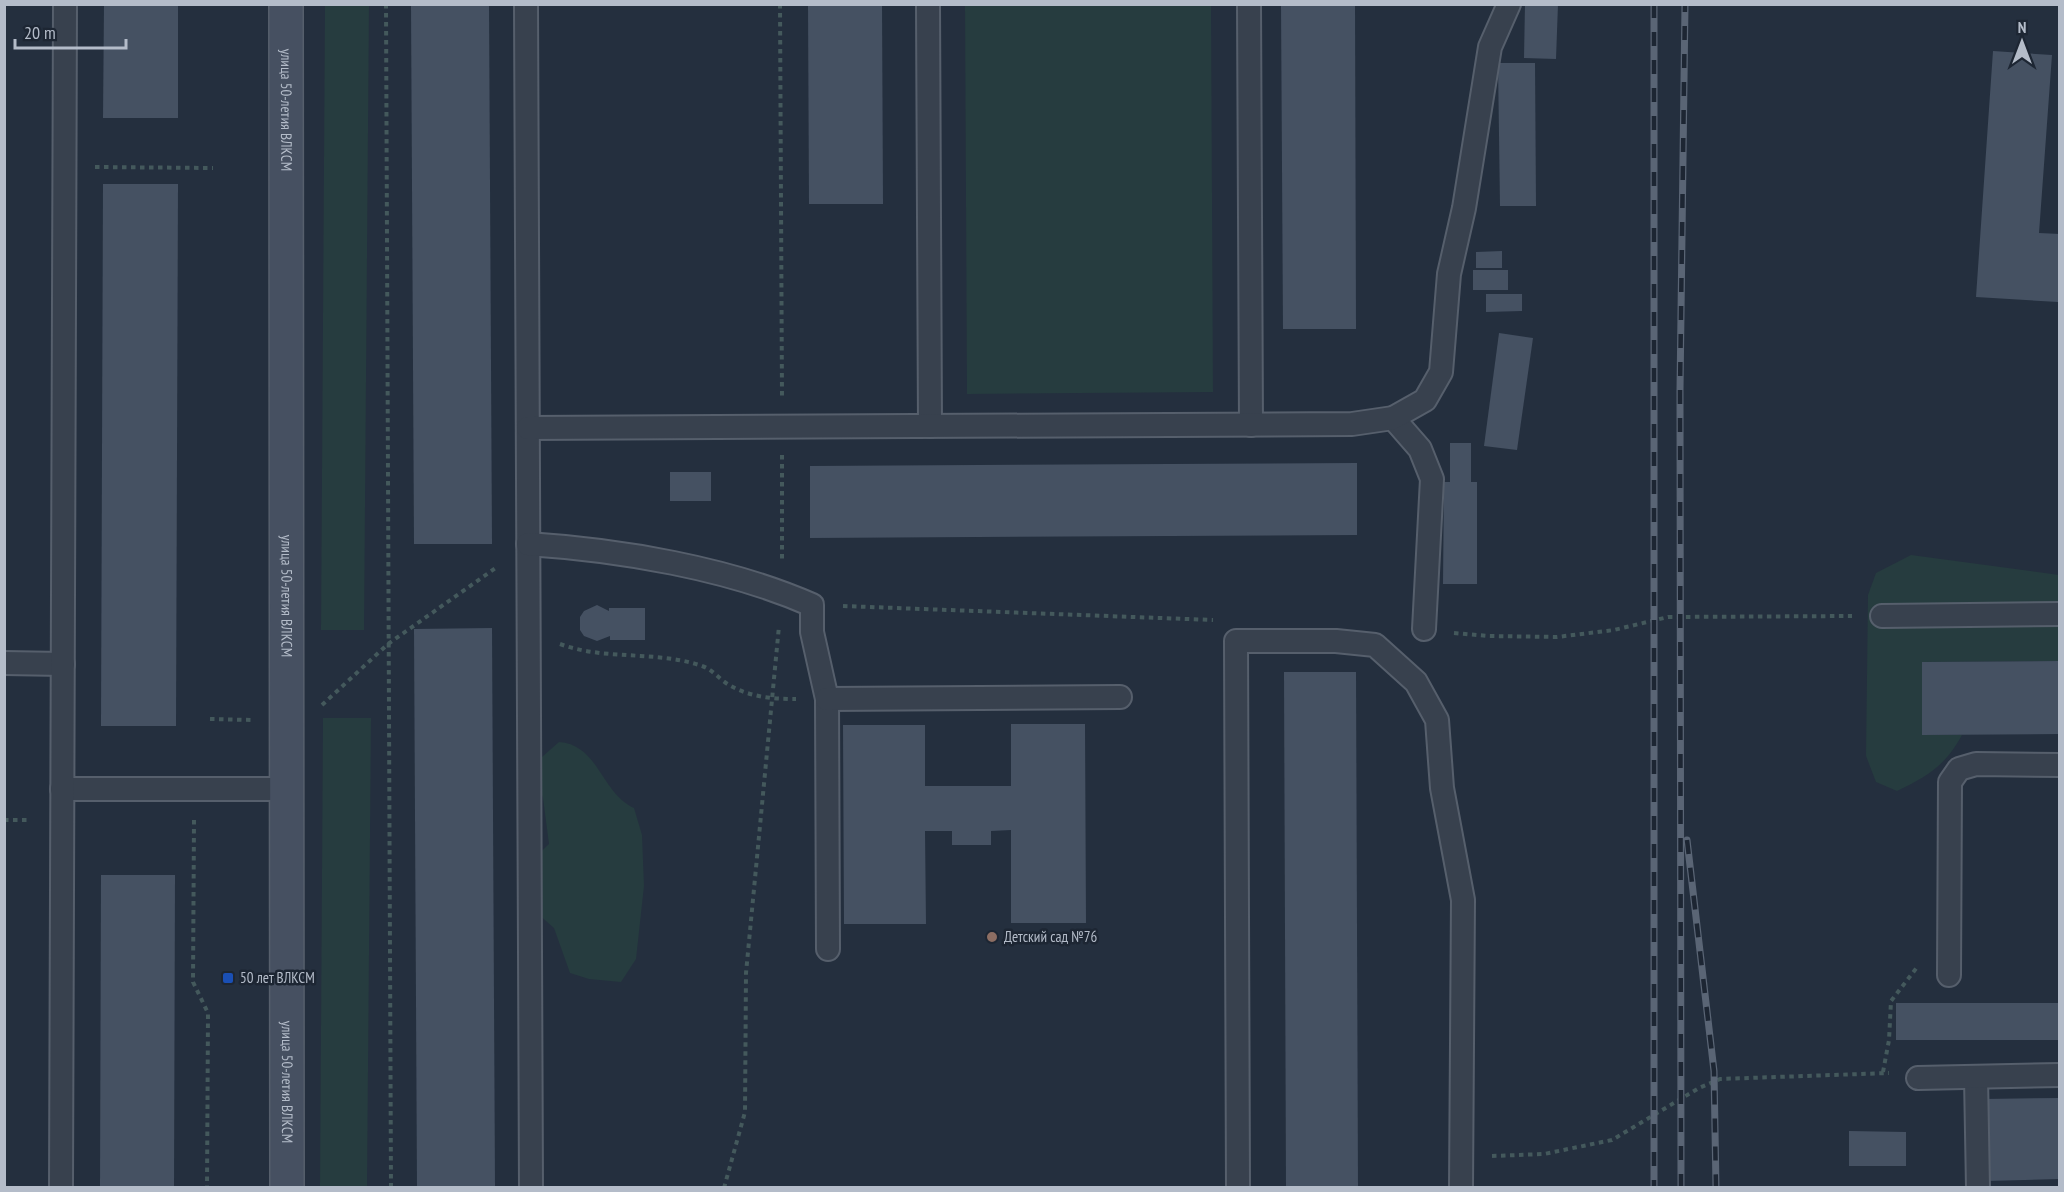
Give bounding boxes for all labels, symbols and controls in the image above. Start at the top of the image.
scale bar [15,12,126,50]
north arrow [1992,12,2052,72]
text: N [2018,17,2026,37]
text: 20 m [24,21,56,44]
street label: улица 50-летия ВЛКСМ [277,49,296,171]
street label: улица 50-летия ВЛКСМ [277,535,297,657]
place label: Детский сад №76 [1004,927,1097,946]
marker: Детский сад №76 [985,930,999,944]
place label: 50 лет ВЛКСМ [240,968,315,987]
marker: 50 лет ВЛКСМ [221,971,235,985]
street label: улица 50-летия ВЛКСМ [278,1021,297,1143]

